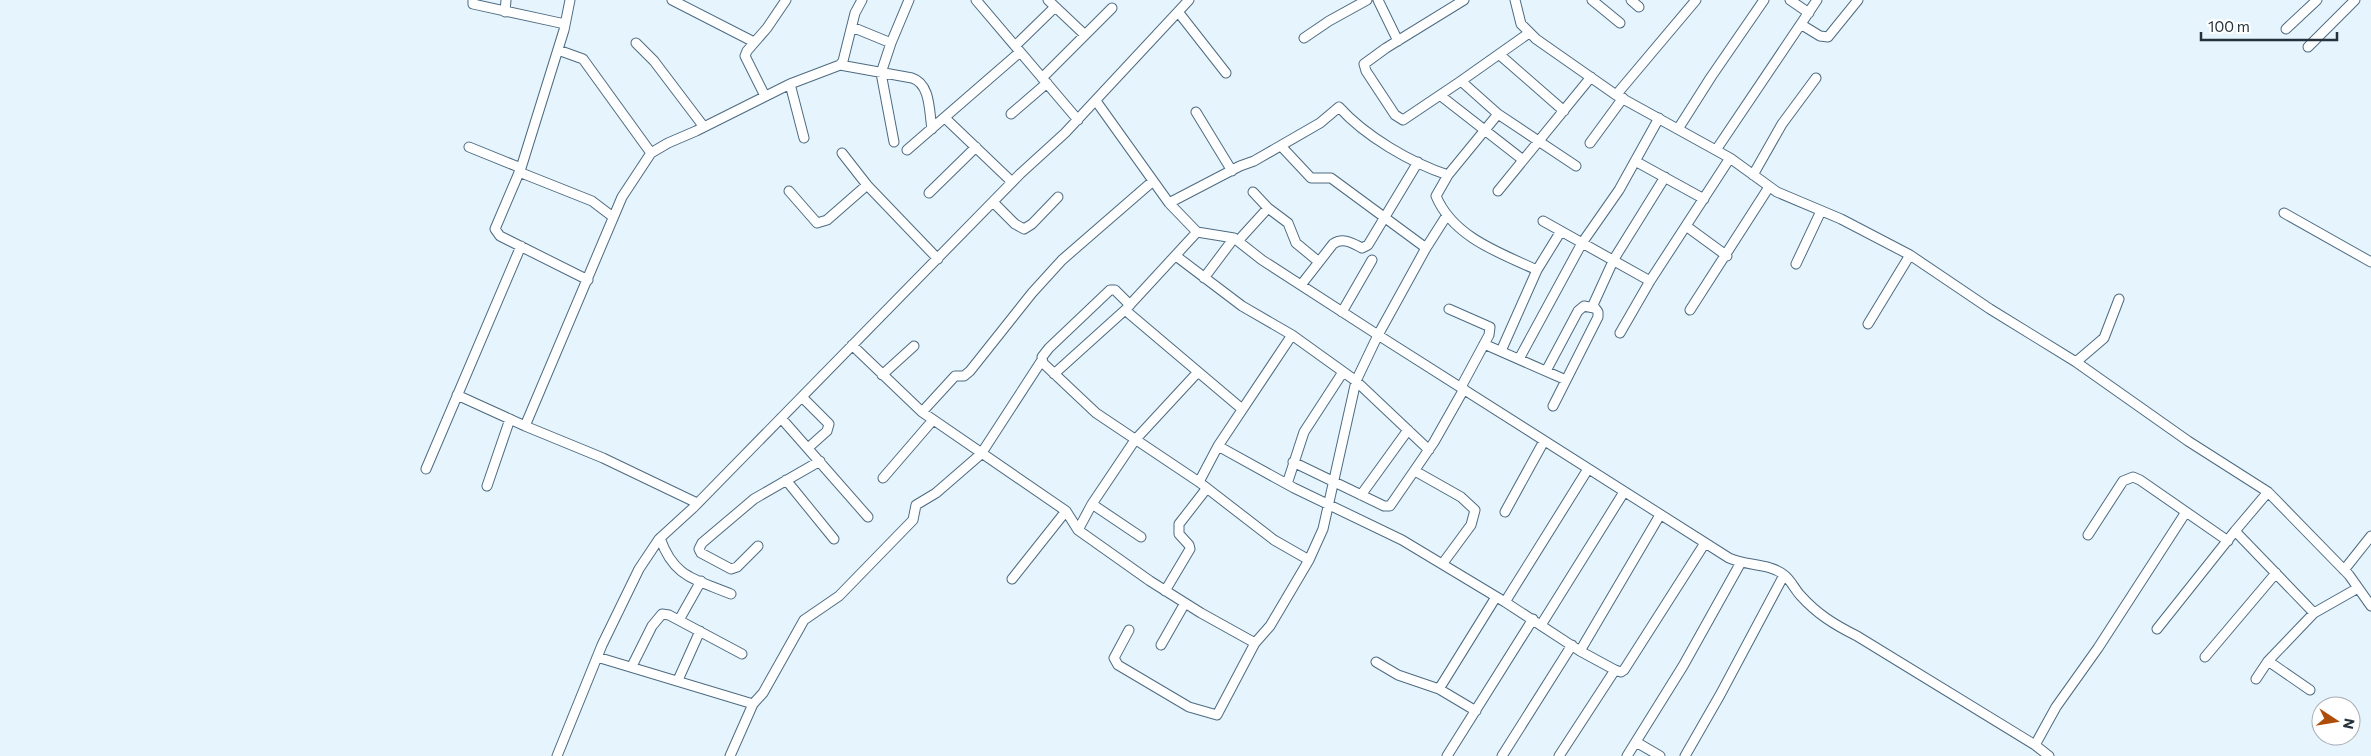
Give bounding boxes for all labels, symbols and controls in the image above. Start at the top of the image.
scale bar [2201,10,2337,42]
text: 100 m [2208,17,2250,35]
north arrow [2311,696,2361,746]
text: N [2340,717,2359,731]

